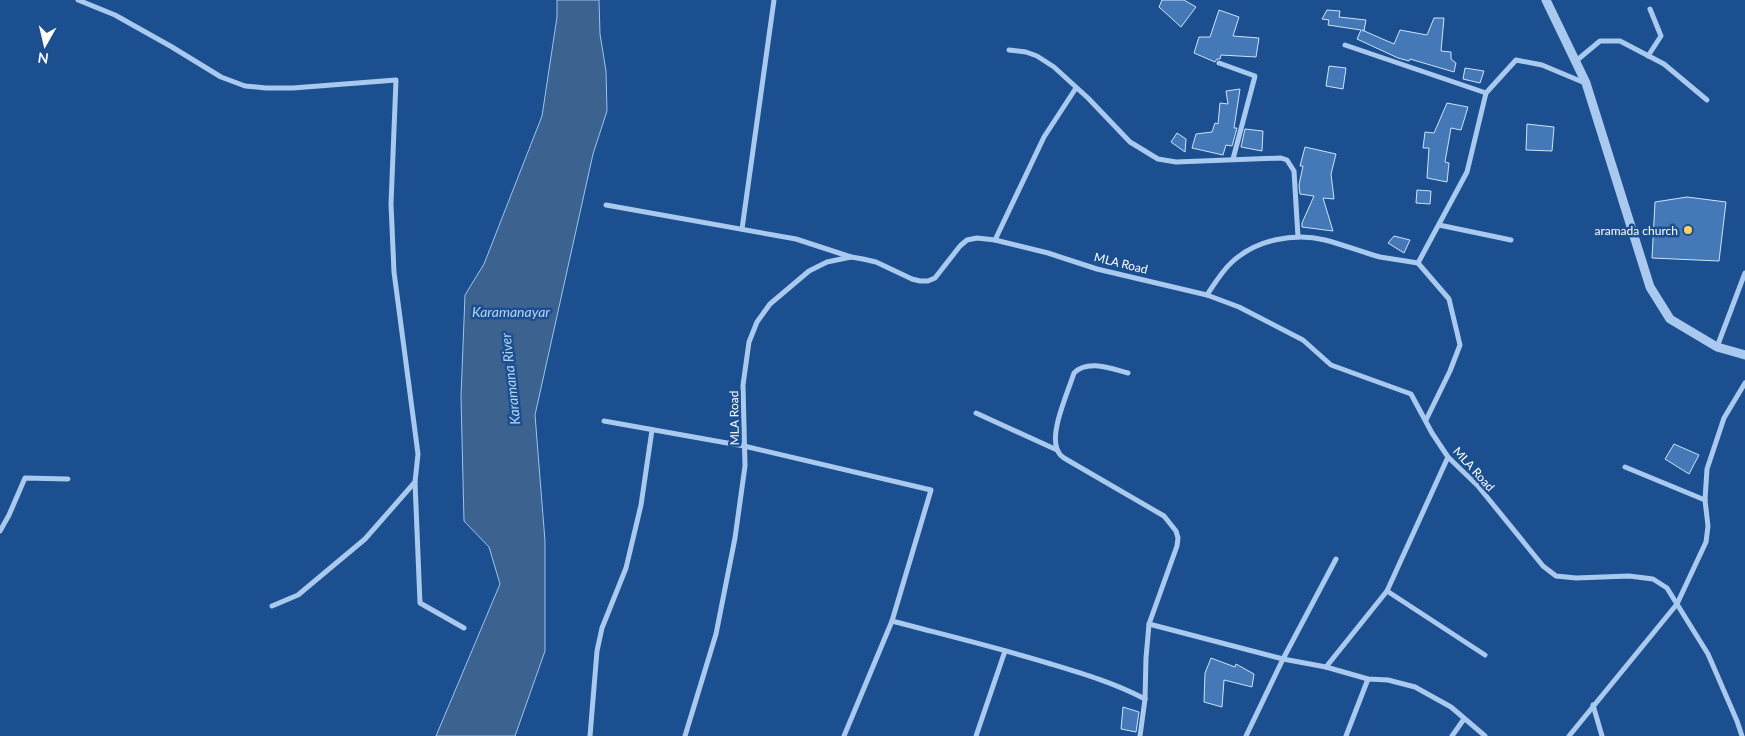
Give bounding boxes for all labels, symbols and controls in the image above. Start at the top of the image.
north arrow [20,20,70,70]
text: N [37,49,50,68]
place label: aramada church [1595,223,1678,238]
marker: aramada church [1682,224,1694,236]
street label: MLA Road [1093,249,1149,277]
water label: Karamanayar [472,303,550,320]
water label: Karamana River [497,332,523,426]
street label: MLA Road [726,391,742,445]
street label: MLA Road [1450,444,1498,494]

